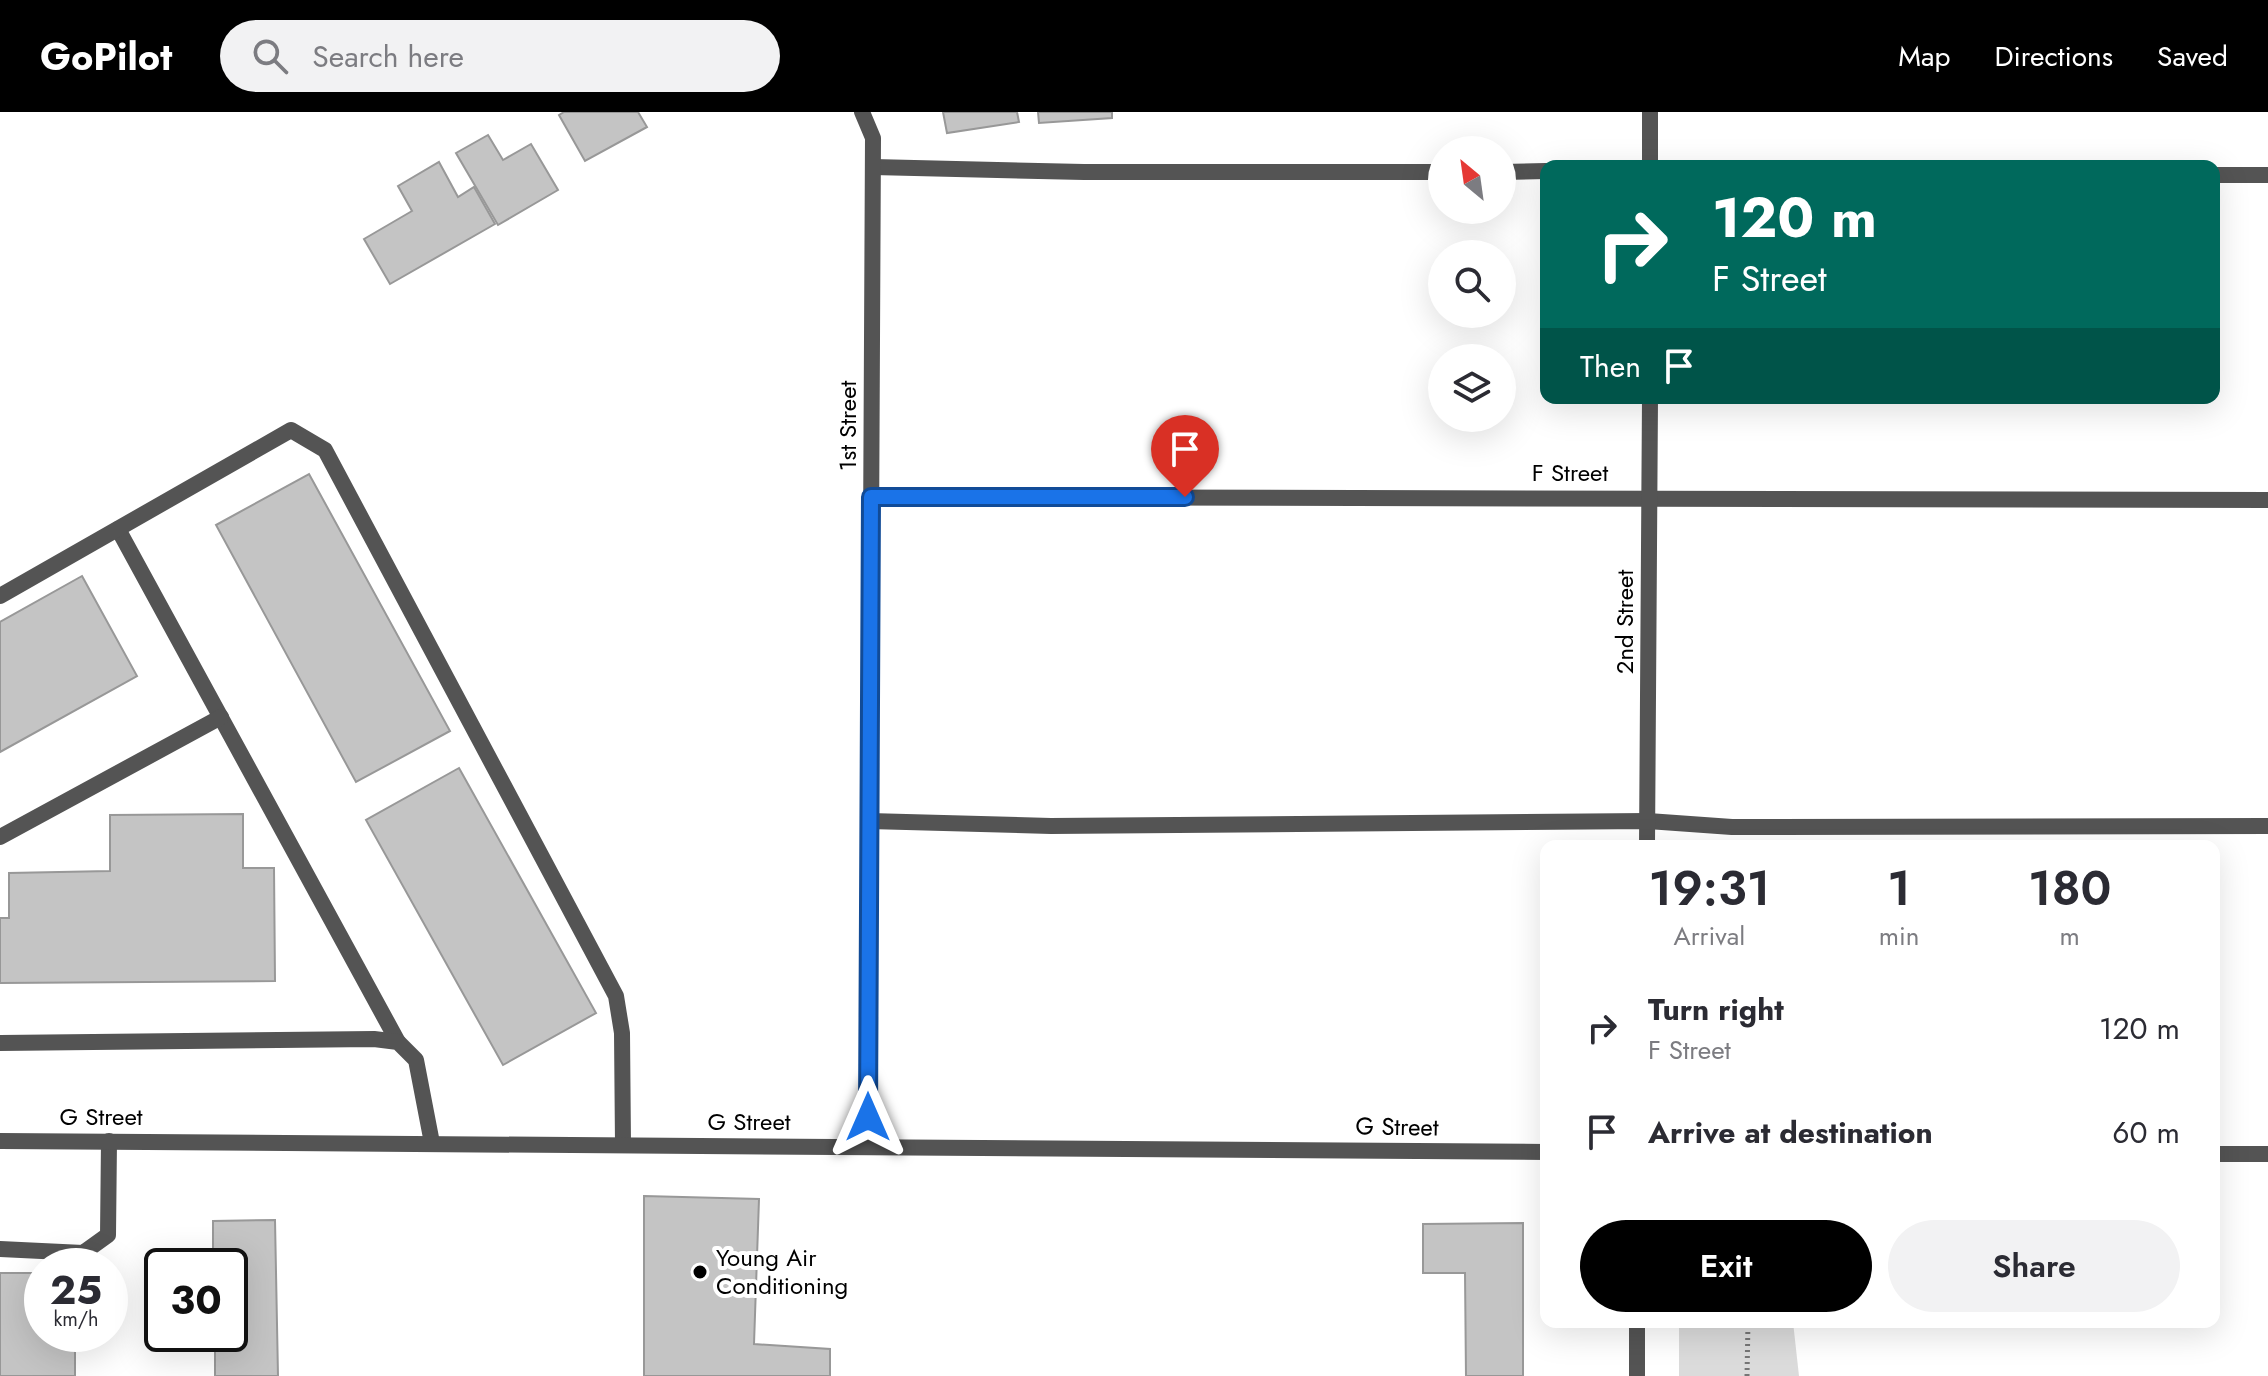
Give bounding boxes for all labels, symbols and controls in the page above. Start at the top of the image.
search box [220,20,780,92]
text: GoPilot [40,29,172,84]
icon: search [248,34,292,78]
text: Search here [312,35,464,78]
text: Map [1898,36,1950,77]
text: Directions [1994,36,2113,77]
text: Saved [2157,36,2228,77]
north arrow [1428,136,1516,224]
map controls [1428,136,1516,432]
text: 120 m [1712,177,1877,258]
icon: right [1580,192,1684,296]
button: search [1428,240,1516,328]
text: F Street [1712,252,1827,304]
button: layers [1428,344,1516,432]
icon: arrive [1657,344,1701,388]
text: Then [1580,345,1641,388]
street label: 1st Street [830,380,865,471]
pin [1151,415,1219,497]
icon: arrive [1163,427,1207,471]
street label: F Street [1532,455,1608,490]
street label: 2nd Street [1607,570,1642,674]
text: 19:31 [1649,854,1770,923]
text: 1 [1887,854,1911,923]
text: 180 [2028,854,2111,923]
text: Arrival [1674,917,1745,955]
text: min [1879,917,1920,955]
text: m [2060,917,2080,955]
text: Turn right [1648,988,1784,1031]
icon: right [1580,1006,1624,1050]
text: 120 m [2099,1007,2180,1050]
text: F Street [1648,1031,1731,1069]
position arrow [826,1075,910,1159]
street label: G Street [59,1099,143,1134]
street label: G Street [707,1104,791,1139]
street label: G Street [1355,1108,1439,1145]
icon: arrive [1580,1110,1624,1154]
text: Arrive at destination [1648,1111,1933,1154]
text: 60 m [2112,1111,2180,1154]
button: Exit [1580,1220,1872,1312]
button: Share [1888,1220,2180,1312]
place label: Young Air Conditioning [716,1240,848,1303]
speed limit sign: 30 [144,1248,248,1352]
text: 25 [50,1261,102,1319]
marker: Young Air Conditioning [691,1263,709,1281]
text: km/h [53,1305,99,1334]

